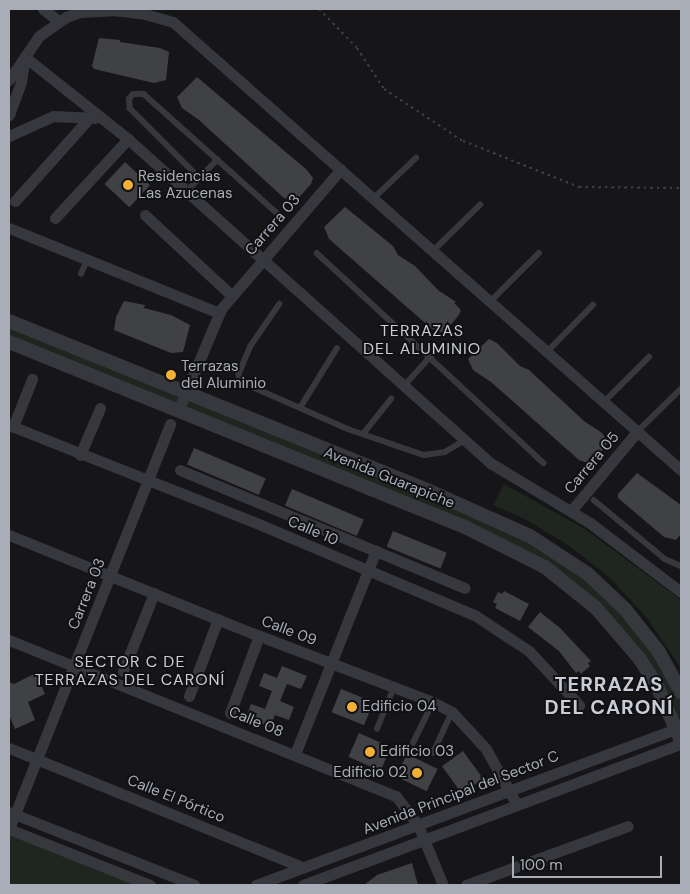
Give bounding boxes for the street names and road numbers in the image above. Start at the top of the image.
street label: Carrera 03 [242,191,304,259]
street label: Carrera 05 [561,428,623,498]
street label: Avenida Guarapiche [321,444,457,512]
street label: Calle 10 [285,512,341,550]
street label: Carrera 03 [65,556,109,632]
street label: Calle 09 [259,612,319,650]
street label: Calle 08 [226,703,286,741]
street label: Avenida Principal del Sector C [361,747,561,839]
street label: Calle El Pórtico [125,771,227,827]

